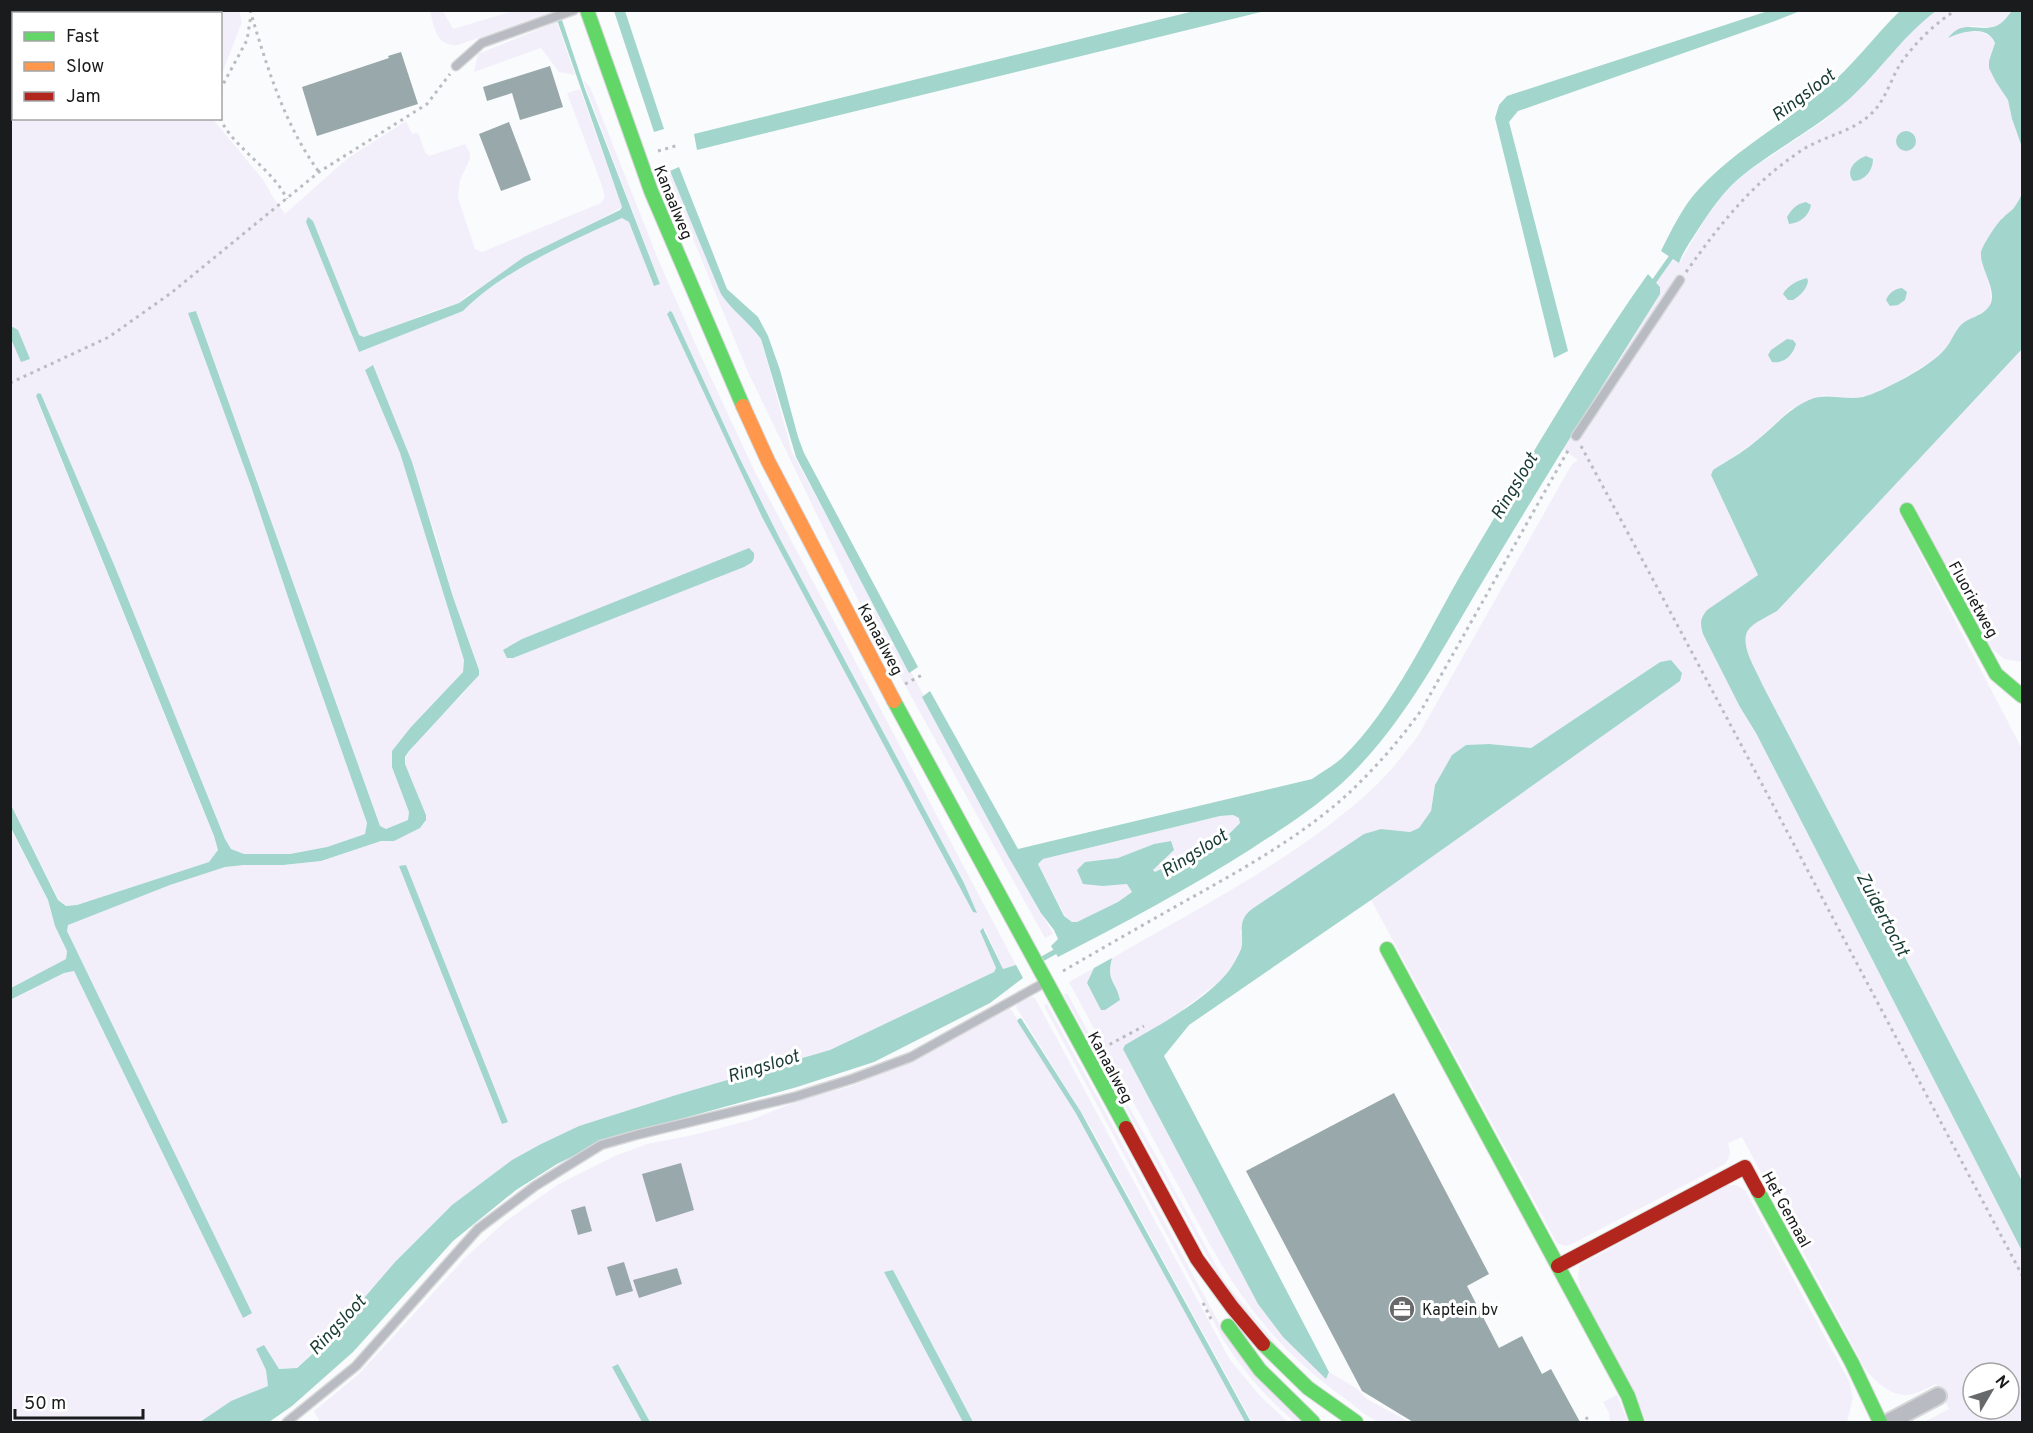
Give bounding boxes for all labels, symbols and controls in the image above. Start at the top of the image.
legend [12,12,222,120]
text: Fast [66,26,99,49]
text: Slow [66,56,104,79]
water label: Ringsloot [1768,64,1842,128]
text: Jam [66,86,101,109]
street label: Kanaalweg [648,163,696,243]
water label: Ringsloot [1486,448,1545,524]
street label: Fluorietweg [1943,558,2001,642]
street label: Kanaalweg [852,601,906,679]
water label: Ringsloot [1157,824,1234,884]
water label: Zuidertocht [1850,869,1914,962]
street label: Kanaalweg [1082,1029,1136,1107]
water label: Ringsloot [725,1045,804,1089]
street label: Het Gemaal [1756,1168,1814,1252]
water label: Ringsloot [305,1290,373,1361]
office icon: Kaptein bv [1387,1294,1417,1324]
place label: Kaptein bv [1422,1301,1498,1321]
north arrow [1961,1361,2021,1421]
text: N [1990,1372,2012,1394]
scale bar [15,1382,142,1420]
text: 50 m [24,1393,66,1416]

